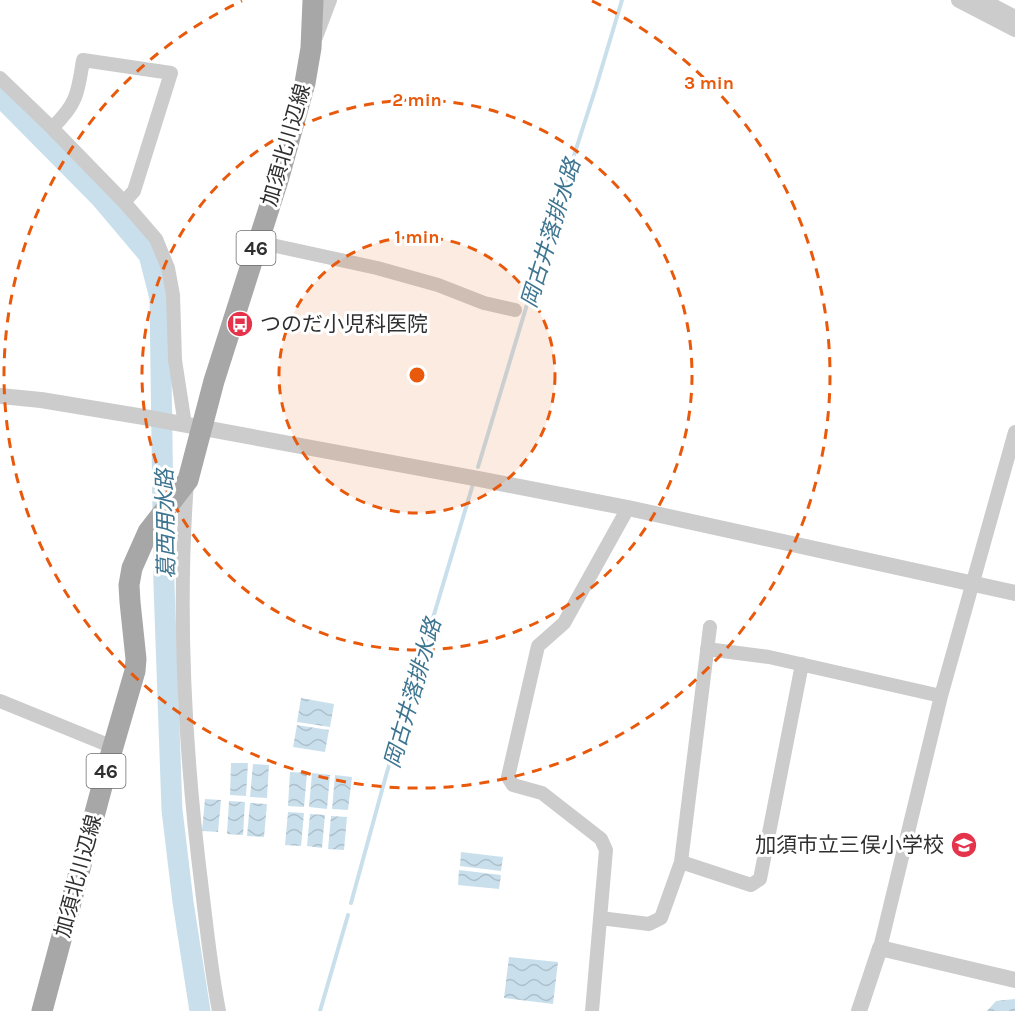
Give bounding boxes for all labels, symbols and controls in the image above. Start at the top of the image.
text: 3 min [684,72,734,94]
street label: 加須北川辺線 [257,81,315,209]
text: 2 min [392,89,442,111]
water label: 岡古井落排水路 [516,154,586,311]
text: 1 min [394,226,440,248]
road number: 46 [236,231,276,265]
bus stop icon: つのだ小児科医院 [225,309,255,339]
place label: つのだ小児科医院 [260,312,428,336]
centre of rings [407,365,427,385]
water label: 葛西用水路 [152,467,180,579]
water label: 岡古井落排水路 [379,614,447,771]
road number: 46 [86,754,126,788]
street label: 加須北川辺線 [50,812,106,940]
school or university icon: 加須市立三俣小学校 [949,830,979,860]
place label: 加須市立三俣小学校 [755,833,944,857]

